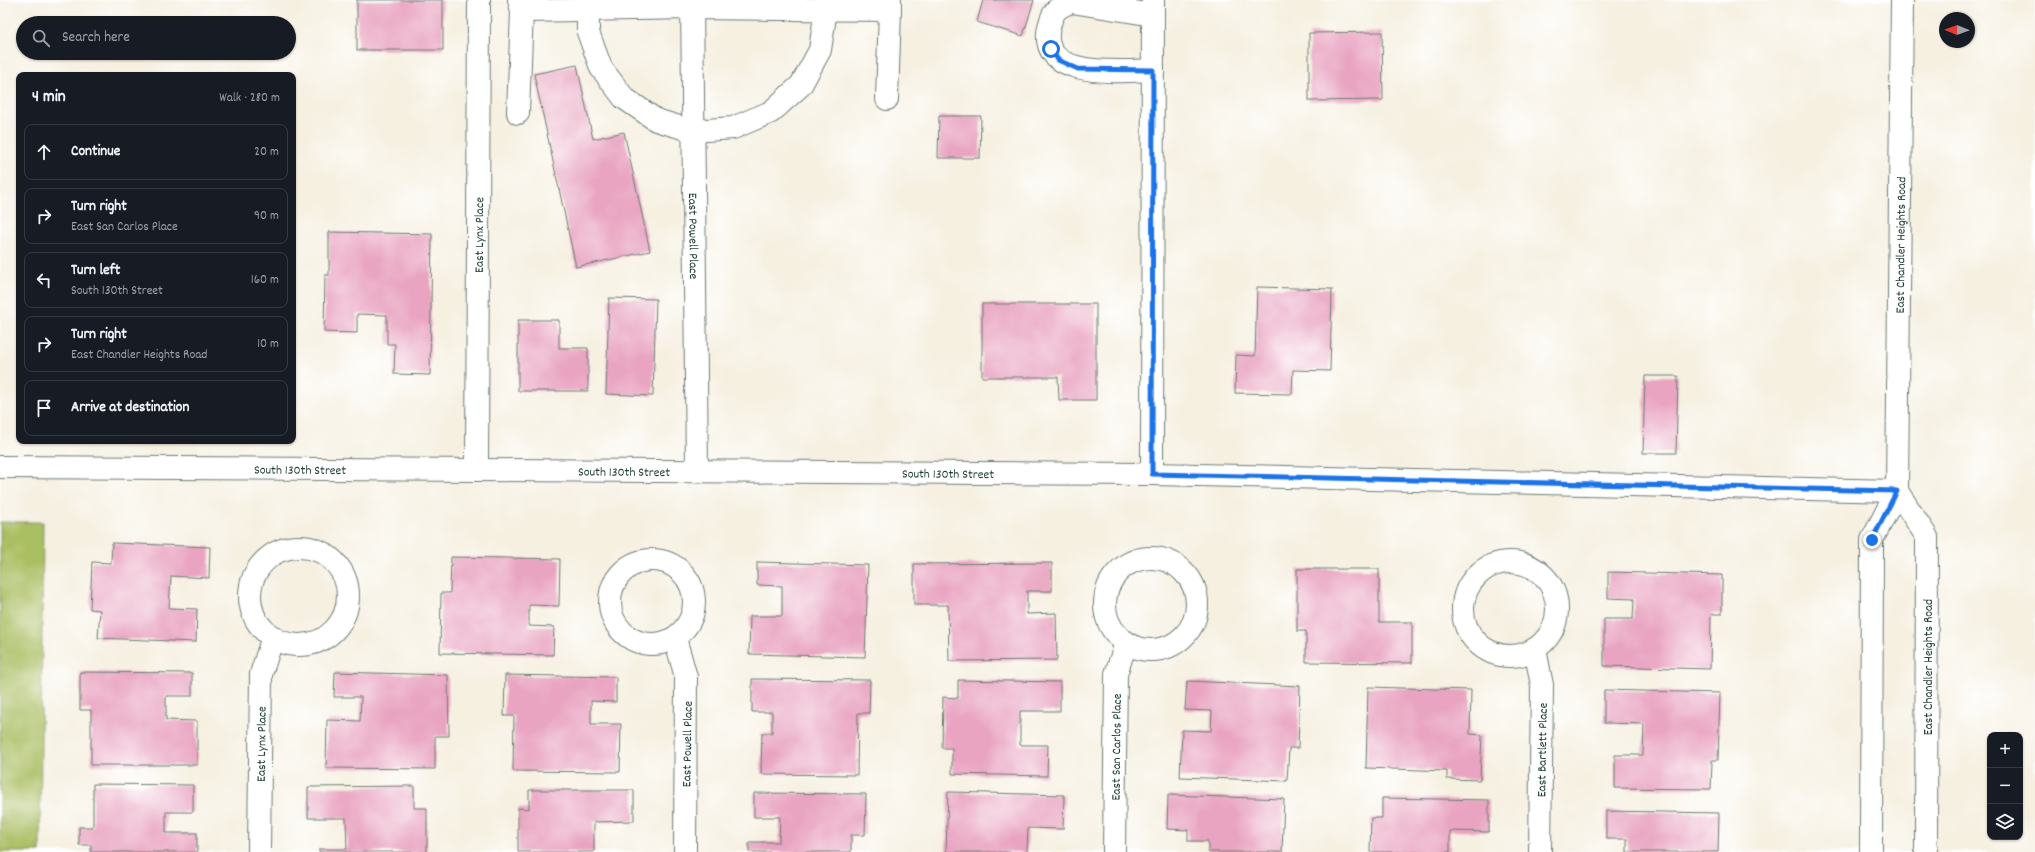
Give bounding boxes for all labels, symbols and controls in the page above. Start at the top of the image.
north arrow [1939,12,1975,48]
search box [16,16,296,60]
icon: search [30,27,52,49]
text: Search here [62,27,130,49]
route start [1042,40,1060,58]
text: 4 min [32,86,66,110]
text: Walk · 280 m [219,89,280,108]
icon: ahead [33,141,55,163]
text: Continue [71,141,120,163]
text: 20 m [254,143,279,162]
street label: East Chandler Heights Road [1892,177,1912,313]
street label: East Powell Place [682,193,702,280]
text: Turn right [71,196,127,218]
street label: East Lynx Place [471,197,490,273]
icon: right [33,205,55,227]
text: 90 m [254,207,279,226]
text: East San Carlos Place [71,218,178,237]
text: Turn left [71,260,120,282]
icon: left [33,269,55,291]
text: 160 m [251,271,279,290]
text: South 130th Street [71,282,163,301]
text: Turn right [71,324,127,346]
icon: right [33,333,55,355]
text: 10 m [257,335,279,354]
text: East Chandler Heights Road [71,346,207,365]
icon: arrive [33,397,55,419]
text: Arrive at destination [71,397,189,419]
street label: South 130th Street [254,462,346,481]
street label: South 130th Street [578,464,670,483]
street label: South 130th Street [902,465,994,485]
route end [1863,531,1881,549]
street label: East Chandler Heights Road [1920,599,1939,735]
street label: East San Carlos Place [1108,693,1128,801]
street label: East Powell Place [678,700,699,787]
street label: East Bartlett Place [1533,702,1554,797]
street label: East Lynx Place [253,706,273,782]
map controls [1987,732,2023,840]
button: + [1987,732,2023,768]
button: − [1987,768,2023,804]
button: layers [1987,804,2023,840]

